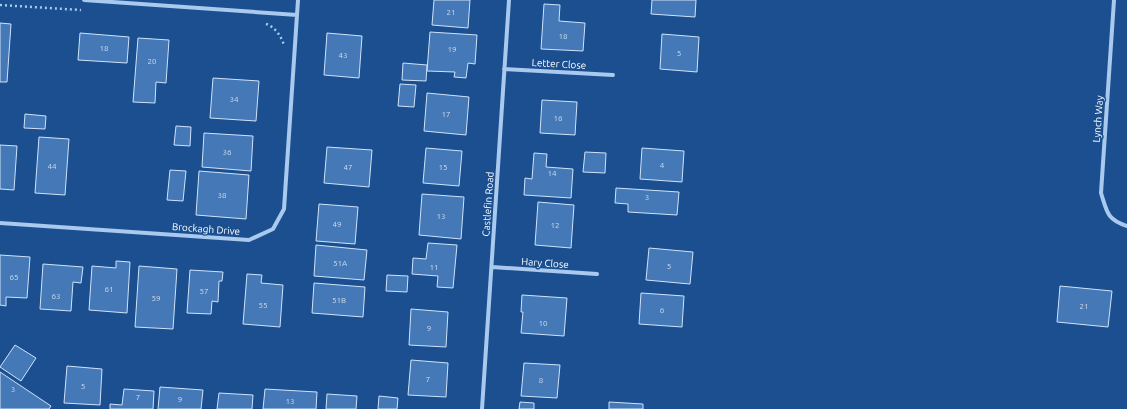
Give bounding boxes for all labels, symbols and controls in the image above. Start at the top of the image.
house number: 21 [446,8,456,17]
house number: 18 [558,32,568,41]
house number: 18 [99,44,109,53]
house number: 19 [447,45,457,54]
house number: 5 [677,49,681,58]
house number: 43 [338,51,348,60]
house number: 20 [147,57,157,66]
street label: Letter Close [531,57,587,71]
house number: 34 [229,95,239,104]
street label: Lynch Way [1091,95,1105,143]
house number: 17 [441,110,451,119]
house number: 16 [553,114,563,123]
house number: 36 [222,148,232,157]
house number: 4 [660,161,665,170]
house number: 44 [47,162,57,171]
house number: 47 [343,163,353,172]
house number: 15 [438,163,448,172]
house number: 14 [547,169,557,178]
street label: Castlefin Road [480,171,496,237]
house number: 38 [217,191,227,200]
house number: 3 [645,193,649,202]
house number: 13 [436,212,446,221]
house number: 49 [332,220,342,229]
street label: Brockagh Drive [172,221,240,237]
house number: 12 [550,221,560,230]
street label: Hary Close [521,256,569,270]
house number: 51A [333,259,348,268]
house number: 5 [667,262,671,271]
house number: 11 [429,263,439,272]
house number: 65 [9,273,19,282]
house number: 61 [104,285,114,294]
house number: 57 [199,287,209,296]
house number: 63 [51,292,61,301]
house number: 59 [151,294,161,303]
house number: 51B [332,296,346,305]
house number: 55 [258,301,268,310]
house number: 21 [1079,302,1089,311]
house number: 6 [660,306,665,315]
house number: 10 [538,319,548,328]
house number: 9 [427,324,431,333]
house number: 7 [426,375,430,384]
house number: 8 [539,376,544,385]
house number: 5 [81,382,85,391]
house number: 3 [11,385,15,394]
house number: 7 [136,393,140,402]
house number: 9 [178,395,182,404]
house number: 13 [285,397,295,406]

